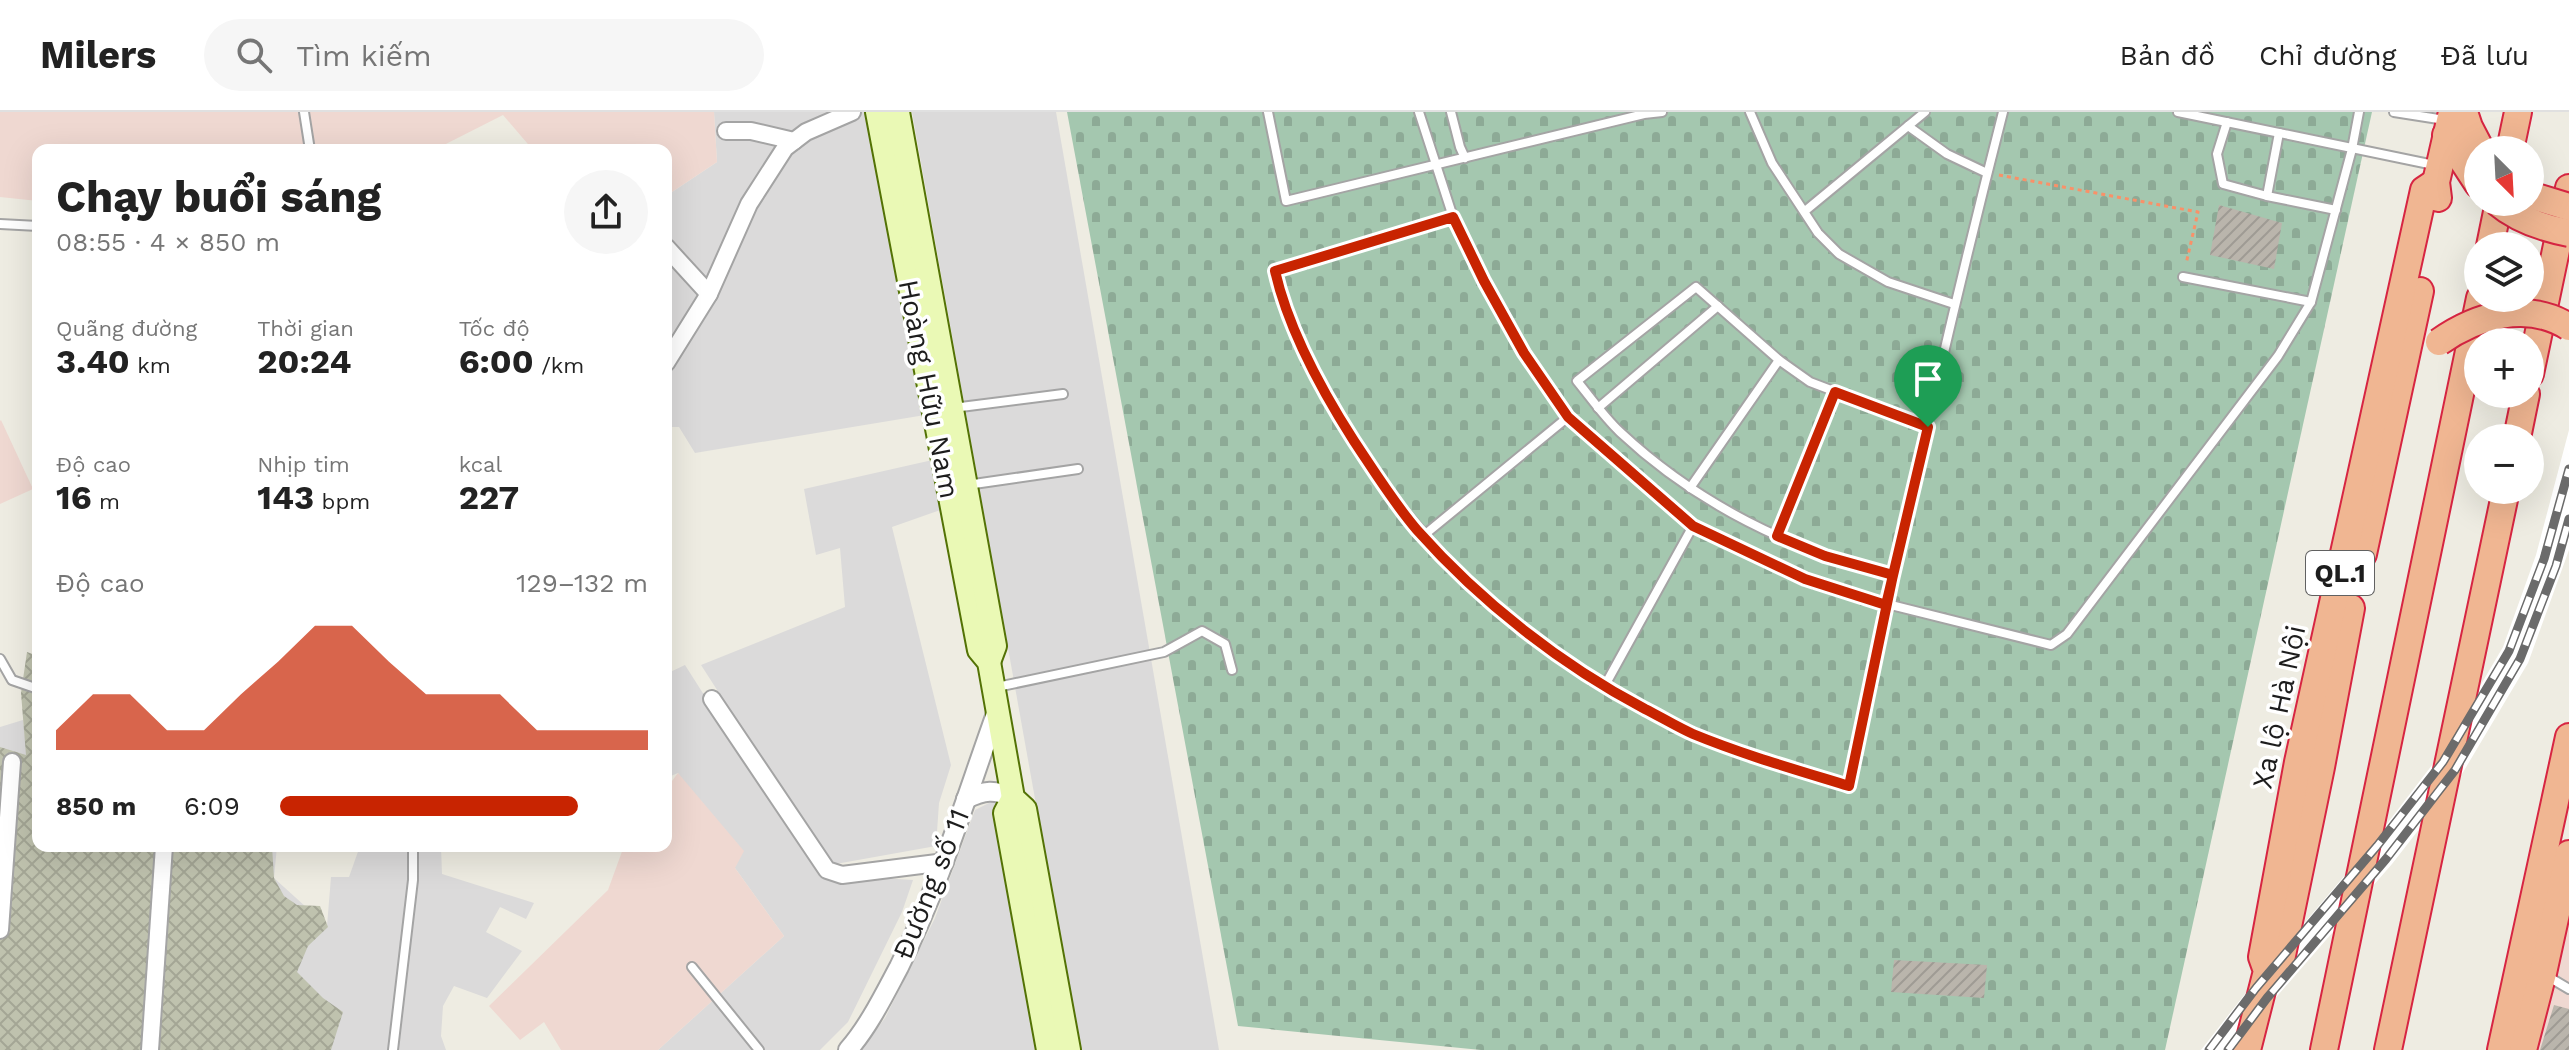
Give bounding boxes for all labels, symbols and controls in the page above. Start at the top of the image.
search box [204,19,764,91]
text: Milers [40,33,156,77]
icon: search [232,33,276,77]
text: Tìm kiếm [296,38,432,73]
text: Bản đồ [2120,39,2215,72]
text: Chỉ đường [2259,39,2396,72]
text: Đã lưu [2440,39,2529,72]
north arrow [2464,136,2544,216]
map controls [2464,136,2544,504]
button: share [564,170,648,254]
text: Chạy buổi sáng [56,171,381,223]
text: 08:55 · 4 × 850 m [56,227,280,257]
button: layers [2464,232,2544,312]
street label: Hoàng Hữu Nam [892,277,966,501]
text: Quãng đường [56,316,197,341]
text: Thời gian [257,316,354,341]
text: Tốc độ [459,316,530,341]
button: + [2464,328,2544,408]
text: 3.40 [56,341,130,381]
text: 20:24 [257,341,352,381]
text: 6:00 [459,341,534,381]
pin [1894,345,1962,427]
text: km [130,353,171,378]
text: /km [534,353,584,378]
icon: arrive [1906,357,1950,401]
button: − [2464,424,2544,504]
text: Độ cao [56,452,131,477]
text: Nhịp tim [257,452,350,477]
text: kcal [459,452,502,477]
text: 16 [56,477,92,517]
text: 143 [257,477,314,517]
text: 227 [459,477,519,517]
text: m [92,489,120,514]
text: bpm [314,489,370,514]
road number: QL.1 [2306,551,2374,595]
text: Độ cao [56,568,145,598]
text: 129–132 m [516,568,648,598]
street label: Xa lộ Hà Nội [2246,622,2312,792]
text: 850 m [56,791,136,821]
text: 6:09 [184,791,240,821]
street label: Đường số 11 [886,804,976,964]

